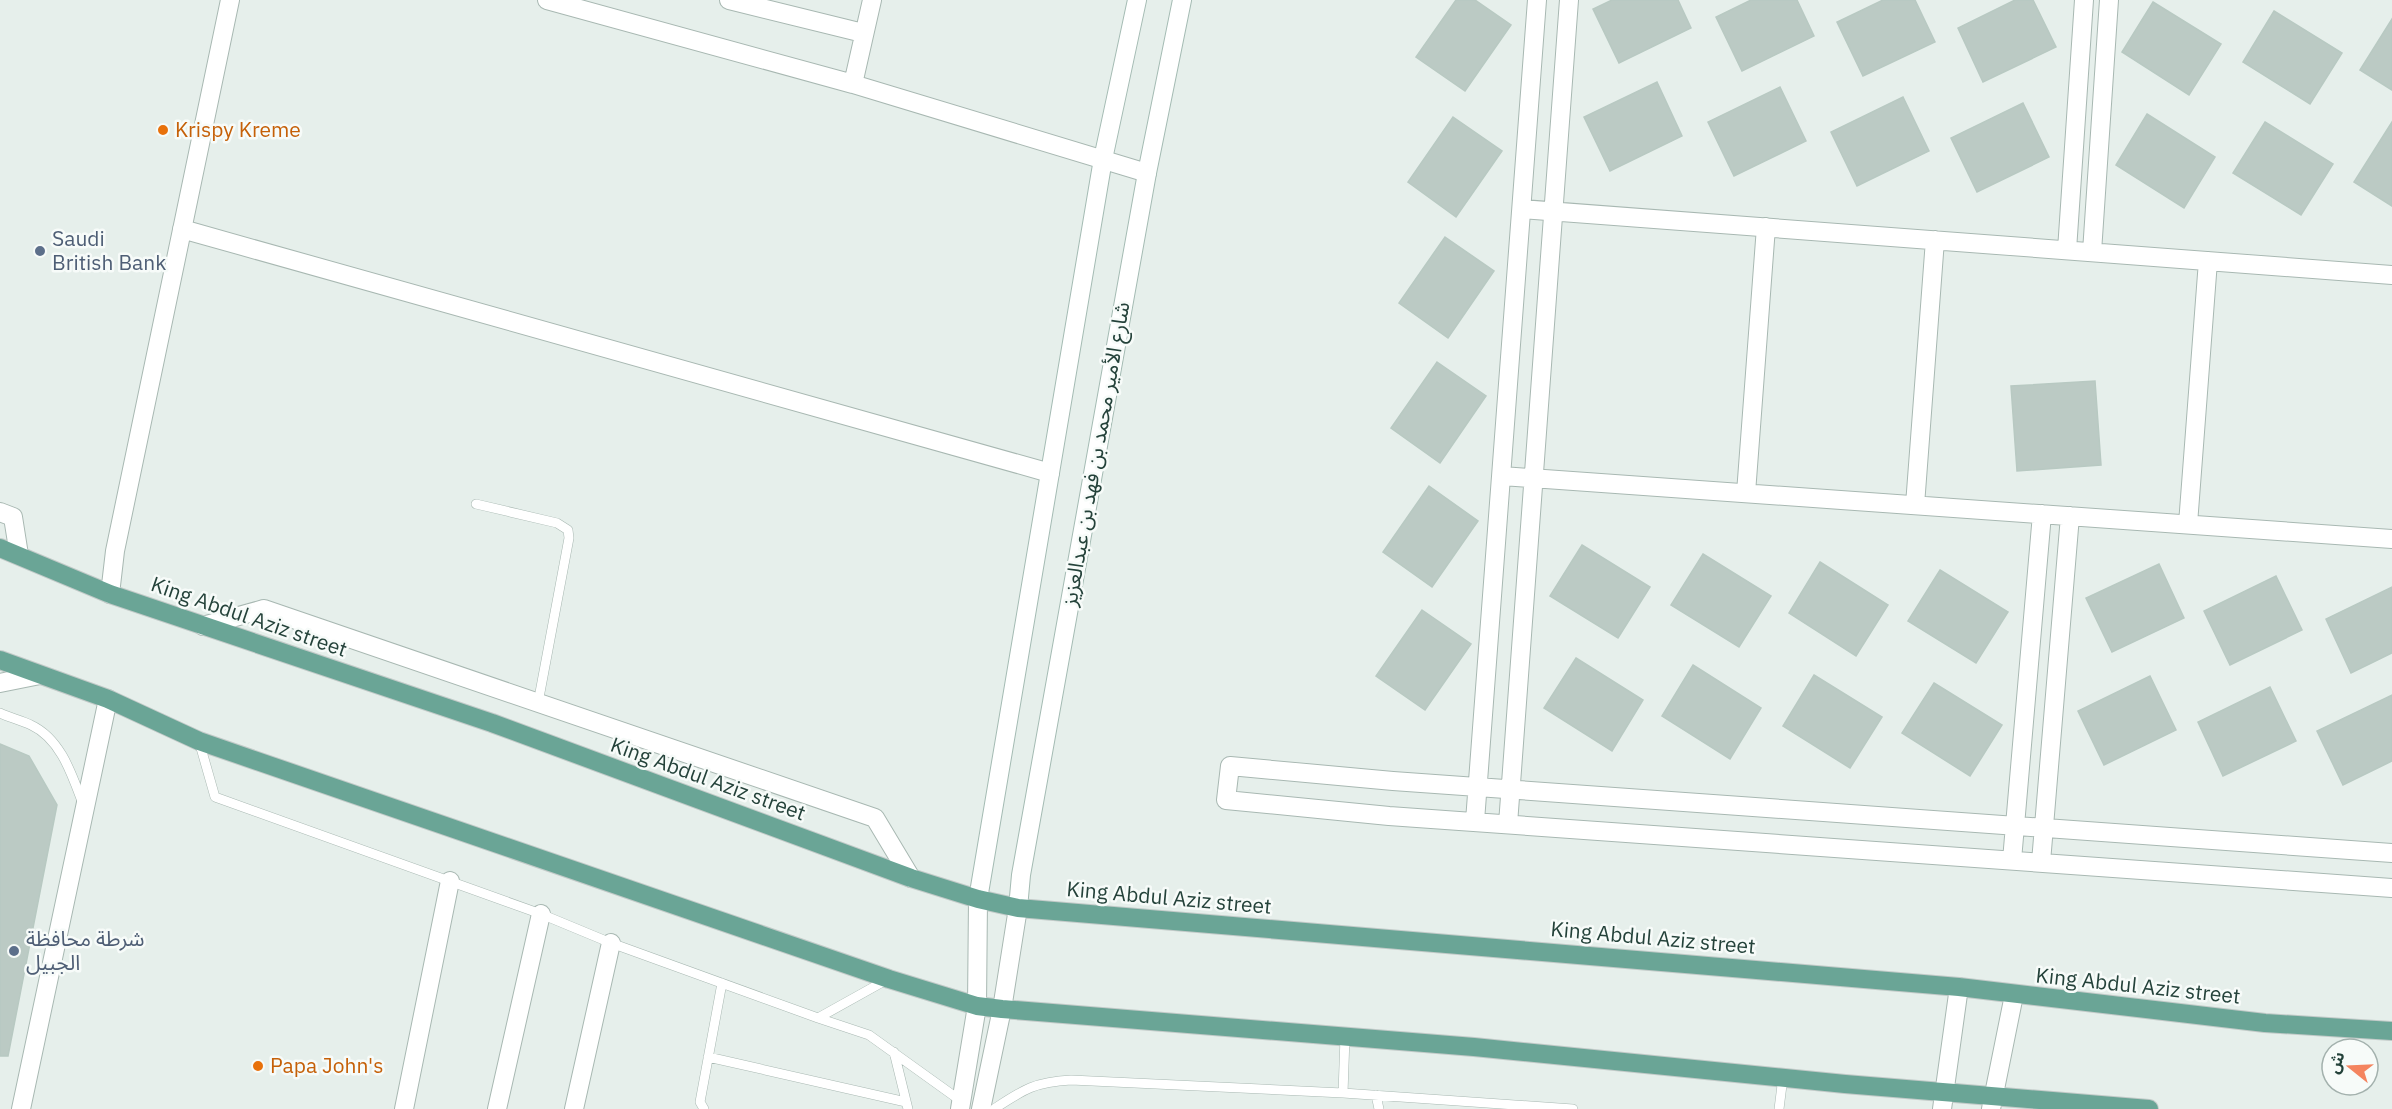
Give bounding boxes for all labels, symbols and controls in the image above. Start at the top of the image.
place label: Krispy Kreme [175,115,301,143]
marker: Krispy Kreme [156,123,170,137]
place label: Saudi British Bank [52,224,166,276]
marker: Saudi British Bank [33,244,47,258]
street label: شارع الأمير محمد بن فهد بن عبدالعزيز [1054,299,1138,610]
street label: King Abdul Aziz street [147,569,351,663]
street label: King Abdul Aziz street [607,730,810,826]
street label: King Abdul Aziz street [1065,874,1273,920]
street label: King Abdul Aziz street [1549,914,1757,960]
place label: شرطة محافظة الجبيل [26,924,145,976]
marker: شرطة محافظة الجبيل [7,944,21,958]
street label: King Abdul Aziz street [2034,960,2242,1010]
north arrow [2320,1037,2380,1097]
text: ش [2323,1049,2349,1076]
place label: Papa John's [270,1051,383,1079]
marker: Papa John's [251,1059,265,1073]

